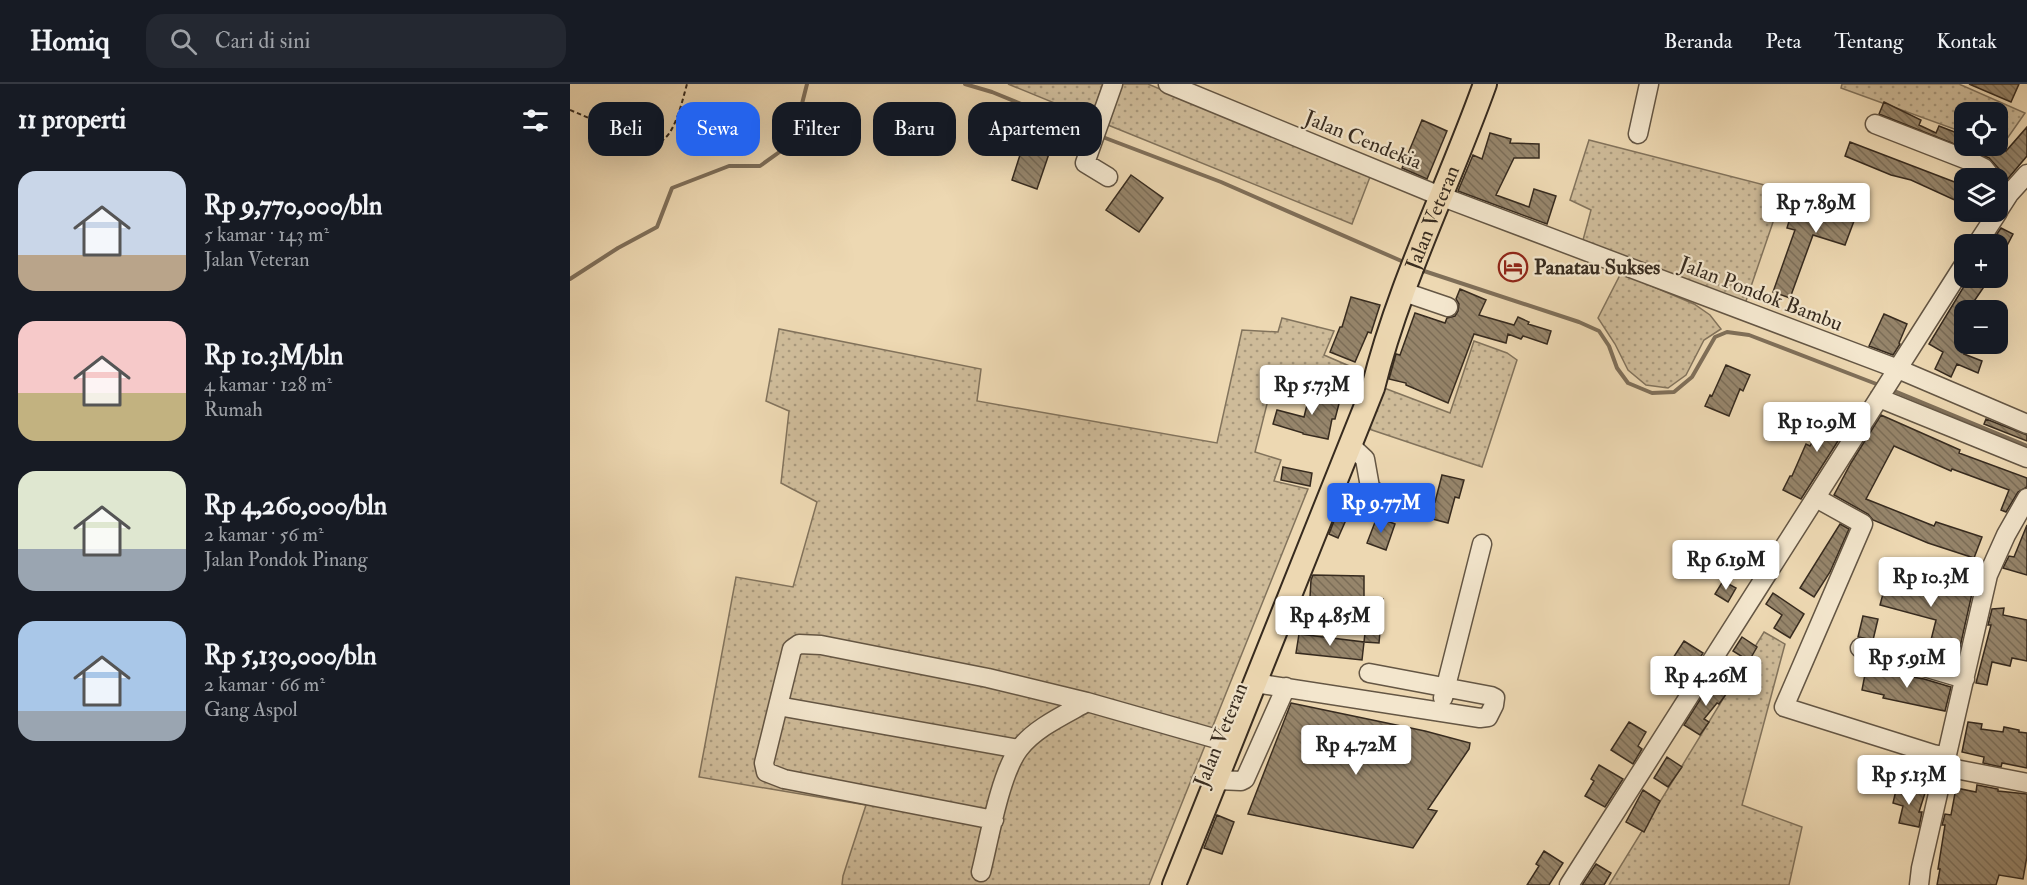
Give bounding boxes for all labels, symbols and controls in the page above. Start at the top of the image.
search box [146,14,566,68]
text: Homiq [30,24,110,59]
icon: search [167,25,200,58]
text: Cari di sini [215,27,310,55]
text: Beranda [1664,28,1732,55]
text: Peta [1765,28,1801,55]
text: Tentang [1834,28,1903,55]
text: Kontak [1936,28,1997,55]
chip: Beli [588,102,664,156]
chip: Sewa [676,102,760,156]
chip: Filter [772,102,861,156]
chip: Baru [873,102,956,156]
chip: Apartemen [968,102,1102,156]
map controls [1954,102,2008,354]
button: locate [1954,102,2008,156]
text: 11 properti [18,104,126,136]
icon: filters [519,104,552,137]
street label: Jalan Cendekia [1299,104,1426,176]
street label: Jalan Veteran [1399,161,1466,275]
button: layers [1954,168,2008,222]
pin: Rp 7.89M [1754,183,1878,234]
text: Rp 9,770,000/bln [204,190,382,222]
text: Rp 7.89M [1776,190,1856,215]
icon: home [66,195,138,267]
text: 5 kamar · 143 m² [204,222,329,247]
button: + [1954,234,2008,288]
text: Jalan Veteran [204,247,309,272]
street label: Jalan Pondok Bambu [1674,250,1847,338]
hotel icon: Panatau Sukses [1497,251,1529,283]
place label: Panatau Sukses [1534,254,1660,281]
button: − [1954,300,2008,354]
text: Rp 10.3M/bln [204,340,343,372]
icon: home [66,345,138,417]
pin: Rp 5.73M [1250,365,1374,416]
text: 4 kamar · 128 m² [204,372,332,397]
text: Rp 5.73M [1274,372,1350,397]
text: Rumah [204,397,263,422]
pin: Rp 10.9M [1755,402,1879,453]
text: Rp 10.9M [1777,409,1857,434]
pin: Rp 9.77M [1319,483,1443,534]
text: Rp 4,260,000/bln [204,490,387,522]
text: Rp 9.77M [1341,490,1421,515]
icon: home [66,495,138,567]
text: 2 kamar · 56 m² [204,522,324,547]
pin: Rp 6.19M [1664,540,1788,591]
text: Jalan Pondok Pinang [204,547,368,572]
text: Rp 6.19M [1686,547,1766,572]
pin: Rp 10.3M [1869,557,1993,608]
text: Rp 10.3M [1893,564,1969,589]
pin: Rp 4.85M [1268,596,1392,647]
text: Rp 4.85M [1289,603,1371,628]
pin: Rp 5.91M [1845,638,1969,689]
text: Rp 5,130,000/bln [204,640,377,672]
icon: home [66,645,138,717]
text: Rp 5.91M [1868,645,1946,670]
pin: Rp 4.26M [1644,656,1768,707]
text: Rp 4.26M [1664,663,1748,688]
text: 2 kamar · 66 m² [204,672,325,697]
street label: Jalan Veteran [1187,678,1254,792]
text: Gang Aspol [204,697,298,722]
pin: Rp 4.72M [1294,725,1418,776]
text: Rp 4.72M [1315,732,1397,757]
pin: Rp 5.13M [1847,755,1971,806]
text: Rp 5.13M [1871,762,1947,787]

